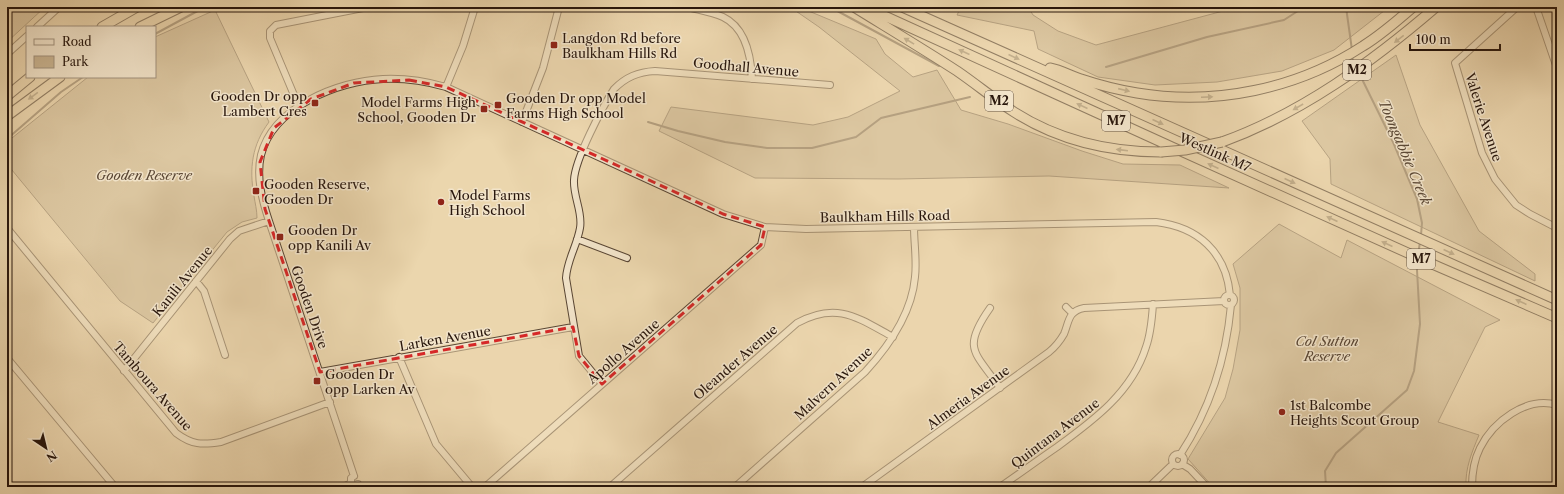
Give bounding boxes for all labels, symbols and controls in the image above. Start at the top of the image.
legend [26,26,156,78]
scale bar [1410,26,1500,52]
place label: Langdon Rd before Baulkham Hills Rd [562,30,681,61]
text: 100 m [1416,32,1451,47]
text: Road [62,34,92,49]
one-way arrow [1393,34,1404,43]
one-way arrow [903,37,915,44]
marker: Langdon Rd before Baulkham Hills Rd [549,40,559,50]
one-way arrow [958,49,970,55]
text: Park [62,54,89,69]
street label: Goodhall Avenue [692,54,800,80]
one-way arrow [1008,54,1020,60]
road number: M2 [1343,60,1371,80]
street label: Valerie Avenue [1462,70,1506,163]
place label: Gooden Dr opp Lambert Cres [211,88,307,119]
one-way arrow [1118,88,1131,94]
place label: Gooden Dr opp Model Farms High School [506,90,646,121]
road number: M2 [985,91,1013,111]
one-way arrow [28,92,38,100]
place label: Model Farms High School, Gooden Dr [357,94,477,125]
one-way arrow [1201,94,1214,100]
water label: Toongabbie Creek [1375,96,1436,208]
marker: Gooden Dr opp Lambert Cres [310,98,320,108]
marker: Gooden Dr opp Model Farms High School [493,100,503,110]
one-way arrow [1077,103,1088,109]
one-way arrow [1293,103,1304,110]
marker: Model Farms High School, Gooden Dr [479,104,489,114]
road number: M7 [1102,111,1130,131]
one-way arrow [1152,119,1163,125]
street label: Westlink M7 [1176,129,1254,175]
one-way arrow [1116,147,1128,153]
one-way arrow [1208,163,1219,169]
park label: Gooden Reserve [96,167,193,183]
place label: Gooden Reserve, Gooden Dr [264,176,370,207]
one-way arrow [1284,179,1296,185]
marker: Gooden Reserve, Gooden Dr [251,186,261,196]
place label: Model Farms High School [449,187,531,218]
marker: Model Farms High School [436,197,446,207]
street label: Baulkham Hills Road [820,207,950,225]
one-way arrow [1326,216,1338,222]
place label: Gooden Dr opp Kanili Av [288,222,372,253]
marker: Gooden Dr opp Kanili Av [275,232,285,242]
one-way arrow [1381,240,1393,247]
street label: Kanili Avenue [149,243,215,319]
road number: M7 [1407,249,1435,269]
one-way arrow [1443,249,1455,255]
street label: Gooden Drive [288,263,332,351]
one-way arrow [1515,299,1527,305]
street label: Apollo Avenue [583,315,662,387]
street label: Oleander Avenue [690,321,780,403]
street label: Larken Avenue [398,322,492,354]
park label: Col Sutton Reserve [1295,333,1359,364]
street label: Tamboura Avenue [110,338,196,434]
street label: Malvern Avenue [791,343,875,423]
street label: Almeria Avenue [923,362,1012,433]
place label: Gooden Dr opp Larken Av [325,366,415,397]
marker: Gooden Dr opp Larken Av [312,376,322,386]
street label: Quintana Avenue [1008,395,1102,471]
place label: 1st Balcombe Heights Scout Group [1290,397,1419,428]
marker: 1st Balcombe Heights Scout Group [1277,407,1287,417]
north arrow [26,428,66,468]
text: N [43,448,60,465]

